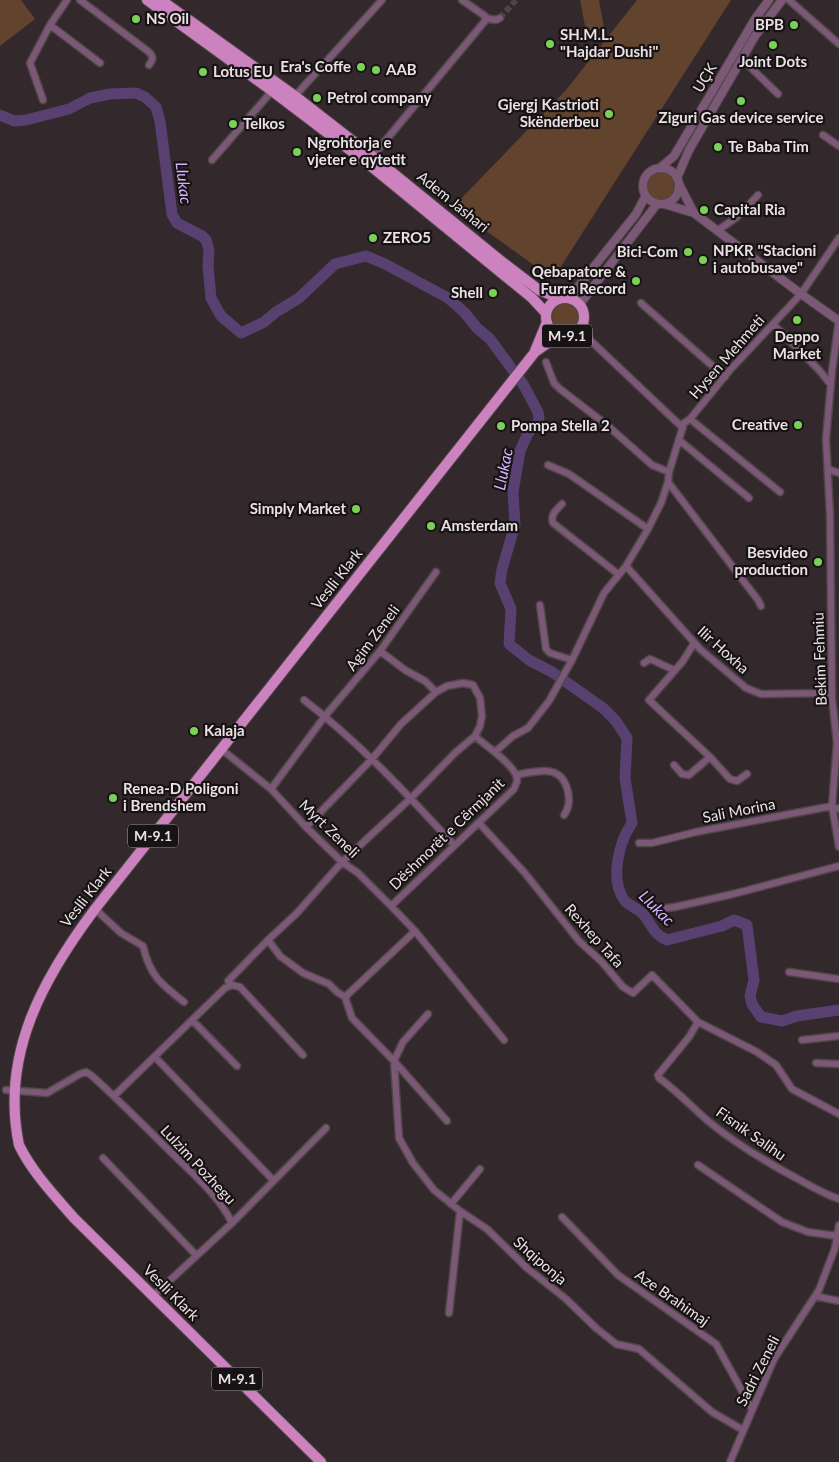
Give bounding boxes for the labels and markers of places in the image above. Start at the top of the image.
place label: NS Oil [146,9,189,27]
marker: NS Oil [130,13,142,25]
place label: BPB [755,15,784,33]
marker: BPB [788,19,800,31]
place label: SH.M.L. "Hajdar Dushi" [560,25,658,60]
marker: SH.M.L. "Hajdar Dushi" [544,38,556,50]
marker: Joint Dots [767,39,779,51]
place label: Joint Dots [739,52,807,70]
place label: Era's Coffe [280,57,351,75]
place label: AAB [385,60,417,78]
marker: Era's Coffe [355,61,367,73]
place label: Lotus EU [213,62,273,80]
marker: AAB [370,64,382,76]
marker: Lotus EU [197,66,209,78]
place label: Petrol company [327,88,431,106]
marker: Petrol company [311,92,323,104]
place label: Gjergj Kastrioti Skënderbeu [498,95,599,130]
marker: Ziguri Gas device service [735,95,747,107]
marker: Gjergj Kastrioti Skënderbeu [603,108,615,120]
place label: Ziguri Gas device service [659,108,823,126]
place label: Telkos [243,114,285,132]
marker: Telkos [227,118,239,130]
place label: Ngrohtorja e vjeter e qytetit [307,133,406,168]
place label: Te Baba Tim [728,137,809,155]
marker: Te Baba Tim [712,141,724,153]
marker: Ngrohtorja e vjeter e qytetit [291,146,303,158]
place label: Capital Ria [714,200,785,218]
marker: Capital Ria [698,204,710,216]
place label: ZERO5 [383,228,431,246]
marker: ZERO5 [367,232,379,244]
place label: NPKR "Stacioni i autobusave" [713,241,817,276]
place label: Bici-Com [617,242,678,260]
marker: Bici-Com [682,246,694,258]
marker: NPKR "Stacioni i autobusave" [697,254,709,266]
place label: Qebapatore & Furra Record [532,262,626,297]
marker: Qebapatore & Furra Record [630,275,642,287]
place label: Shell [451,283,483,301]
marker: Shell [487,287,499,299]
marker: Deppo Market [791,314,803,326]
place label: Deppo Market [773,327,822,362]
place label: Creative [732,415,788,433]
place label: Pompa Stella 2 [511,416,610,434]
marker: Creative [792,419,804,431]
marker: Pompa Stella 2 [495,420,507,432]
place label: Simply Market [250,499,346,517]
marker: Simply Market [350,503,362,515]
place label: Amsterdam [440,516,518,534]
marker: Amsterdam [425,520,437,532]
place label: Besvideo production [735,543,808,578]
marker: Besvideo production [812,556,824,568]
place label: Kalaja [204,721,245,739]
marker: Kalaja [188,725,200,737]
place label: Renea-D Poligoni i Brendshem [123,779,239,814]
marker: Renea-D Poligoni i Brendshem [107,792,119,804]

